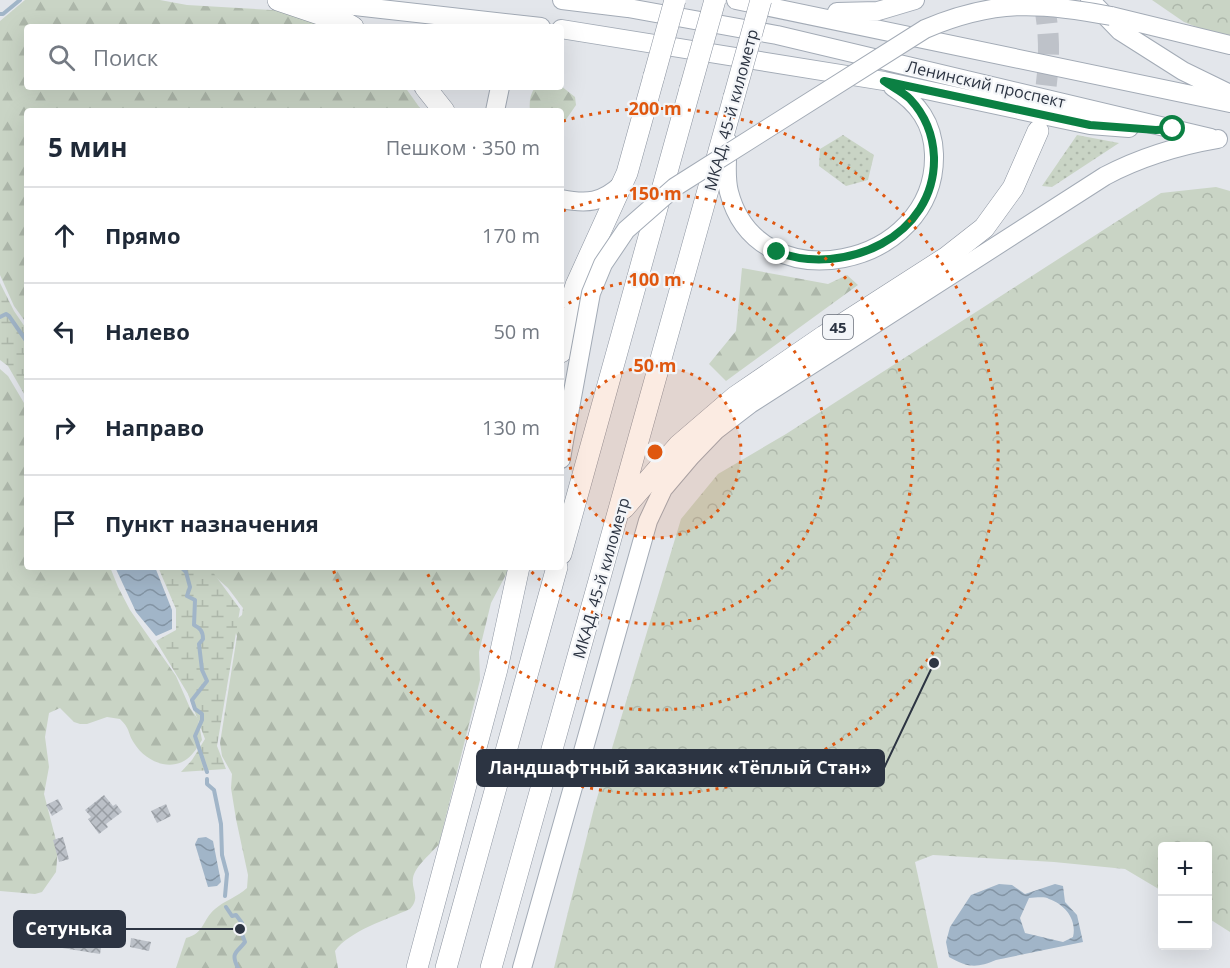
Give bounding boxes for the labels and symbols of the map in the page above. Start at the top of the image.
street label: МКАД, 45-й километр [699,27,763,193]
street label: Ленинский проспект [904,55,1068,113]
text: 200 m [628,96,682,120]
route start [1159,115,1185,141]
text: 150 m [628,181,682,205]
route end [763,238,789,264]
text: 100 m [628,267,682,291]
road number: 45 [823,315,853,339]
text: 50 m [634,353,676,377]
centre of rings [645,442,665,462]
street label: МКАД, 45-й километр [567,495,635,661]
callout: Ландшафтный заказник «Тёплый Стан» [477,750,884,786]
text: Ландшафтный заказник «Тёплый Стан» [488,755,872,779]
callout: Сетунька [14,911,125,947]
text: Сетунька [25,916,113,940]

